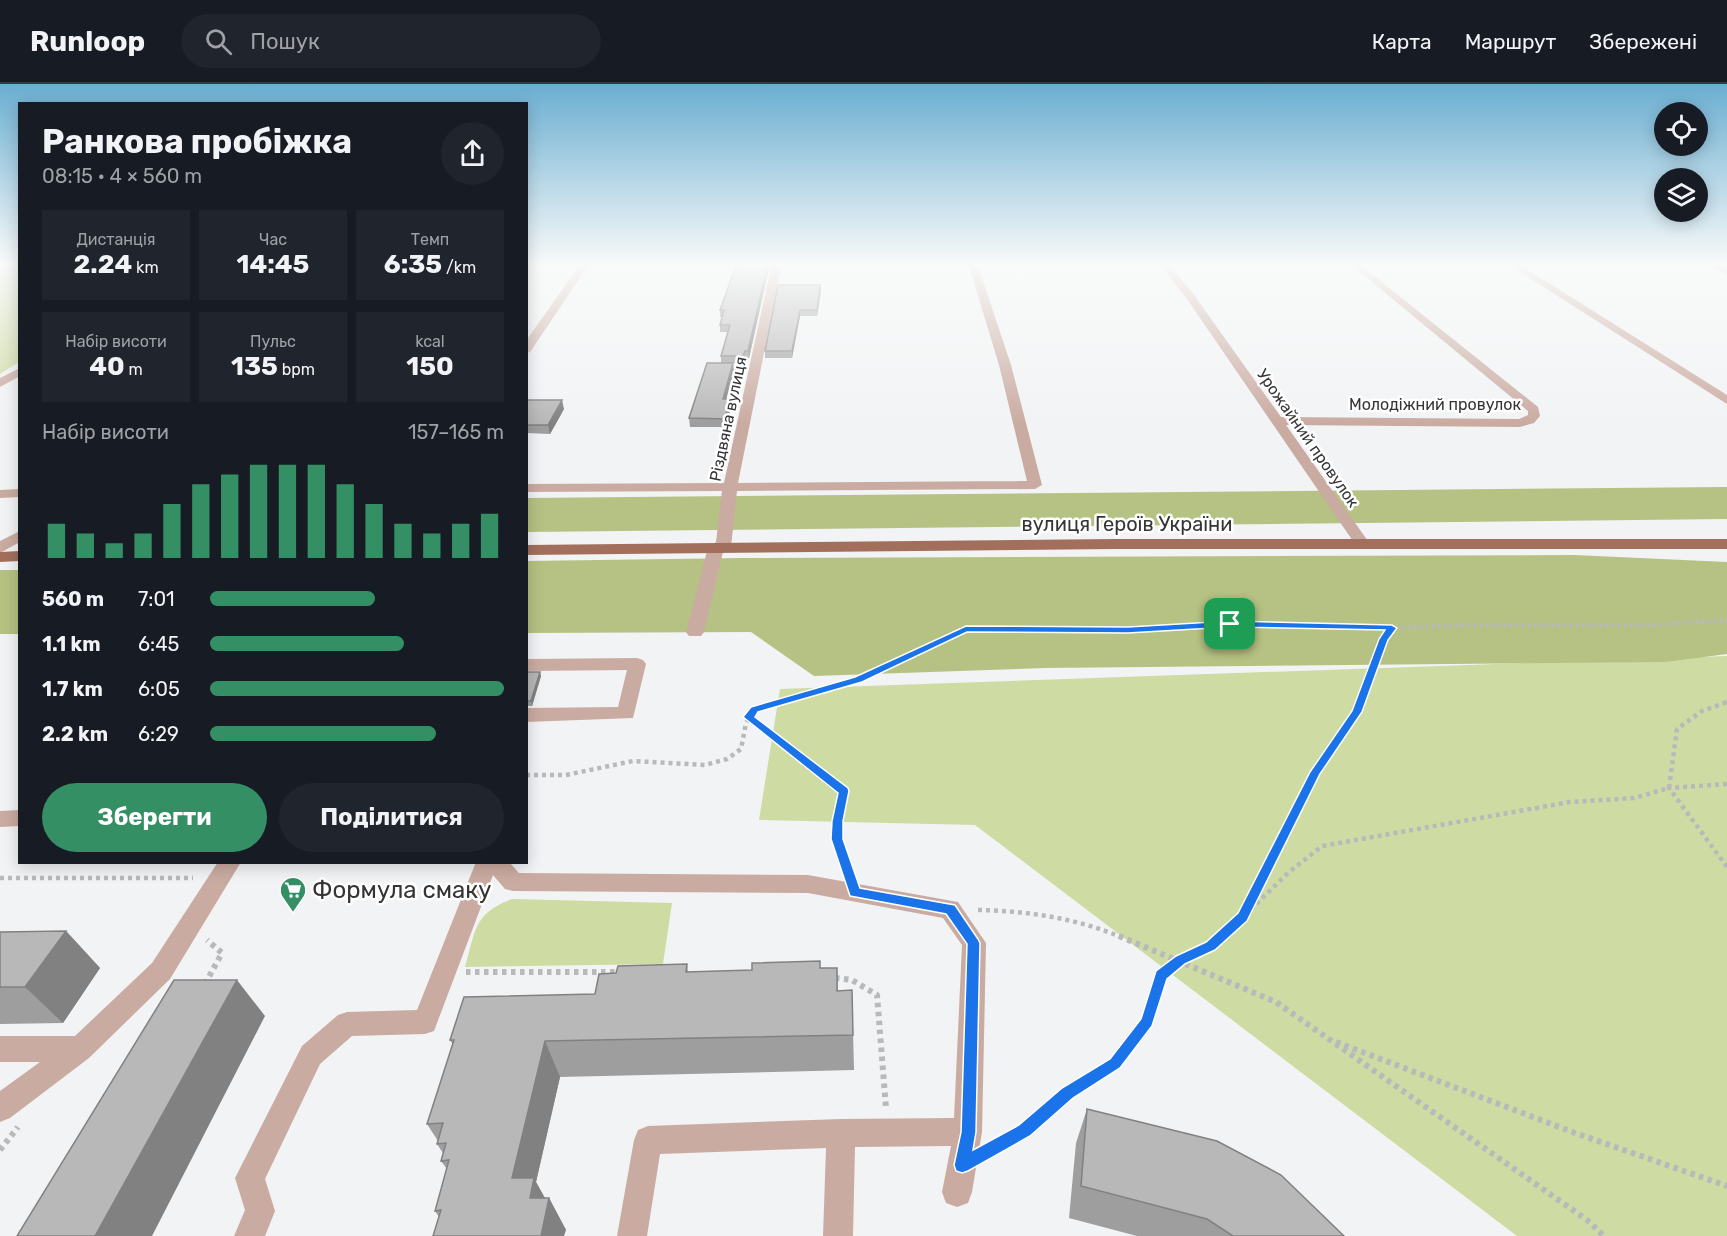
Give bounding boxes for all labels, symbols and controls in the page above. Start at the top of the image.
search box [181,14,601,68]
text: Runloop [30,25,145,58]
icon: search [202,25,235,58]
text: Пошук [250,28,320,55]
text: Карта [1372,29,1432,54]
text: Маршрут [1465,29,1556,54]
text: Збережені [1589,29,1697,54]
map controls [1654,102,1708,222]
button: locate [1654,102,1708,156]
text: Ранкова пробіжка [42,122,352,161]
button: share [441,122,504,185]
text: 08:15 · 4 × 560 m [42,164,202,188]
button: layers [1654,168,1708,222]
text: Дистанція [76,230,156,249]
text: Час [259,230,287,249]
text: Темп [411,230,449,249]
text: 2.24 [73,249,132,280]
text: 14:45 [237,249,309,280]
text: 6:35 [384,249,442,280]
text: km [132,258,159,277]
text: /km [442,258,476,277]
text: Набір висоти [65,332,167,351]
text: Пульс [250,332,296,351]
text: kcal [415,332,445,351]
text: 40 [89,351,125,382]
text: 135 [231,351,278,382]
text: 150 [406,351,454,382]
street label: Різдвяна вулиця [706,355,750,483]
text: m [125,360,143,379]
text: bpm [278,360,315,379]
street label: Урожайний провулок [1253,365,1363,511]
street label: Молодіжний провулок [1349,395,1521,414]
text: Набір висоти [42,420,169,444]
text: 157–165 m [408,420,504,444]
street label: вулиця Героїв України [1022,512,1232,536]
text: 560 m [42,587,104,611]
text: 7:01 [138,587,175,611]
pin [1204,598,1255,649]
icon: arrive [1213,607,1246,640]
text: 1.1 km [42,632,101,656]
text: 6:45 [138,632,179,656]
text: 1.7 km [42,677,103,701]
text: 6:05 [138,677,180,701]
text: 2.2 km [42,722,108,746]
text: 6:29 [138,722,179,746]
button: Зберегти [42,783,267,852]
button: Поділитися [279,783,504,852]
supermarket icon: Формула смаку [278,875,308,913]
place label: Формула смаку [312,876,491,904]

